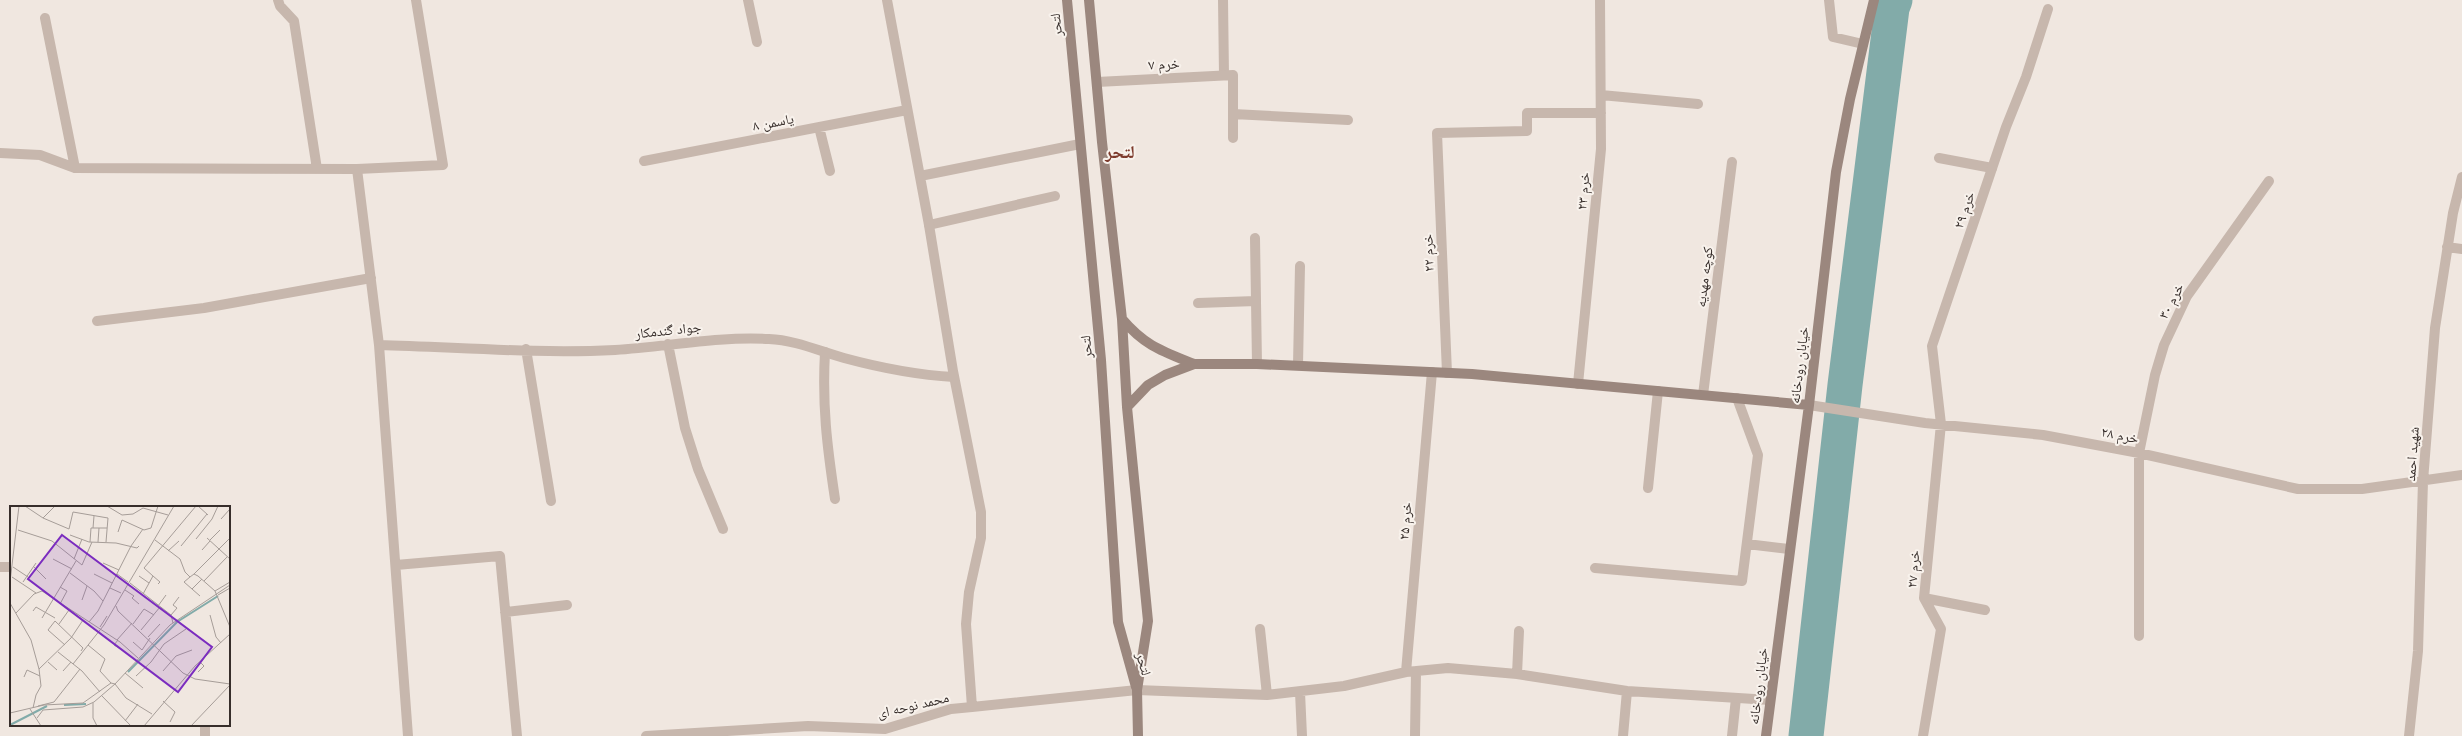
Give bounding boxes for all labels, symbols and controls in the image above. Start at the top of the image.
street label: لتحر [1046,13,1066,38]
street label: خرم ۷ [1148,54,1180,75]
street label: یاسمن ۸ [751,109,795,135]
district label: لتحر [1104,140,1135,163]
street label: خرم ۲۳ [1572,171,1595,211]
street label: خرم ۲۹ [1949,189,1980,231]
street label: خرم ۲۲ [1418,234,1439,272]
street label: کوچه مهدیه [1691,246,1717,308]
street label: خرم ۳۰ [2154,280,2189,322]
street label: جواد گندمکار [633,318,702,343]
street label: خیابان رودخانه [1785,326,1813,404]
street label: لتحر [1076,335,1096,360]
street label: خرم ۲۸ [2100,423,2140,448]
street label: شهید احمد [2401,426,2423,482]
street label: خرم ۲۵ [1394,501,1417,541]
inset map [10,506,230,726]
street label: خرم ۲۷ [1902,549,1925,589]
street label: خیابان رودخانه [1744,647,1772,725]
street label: لتحر [1132,650,1156,678]
street label: محمد نوحه ای [875,688,951,722]

